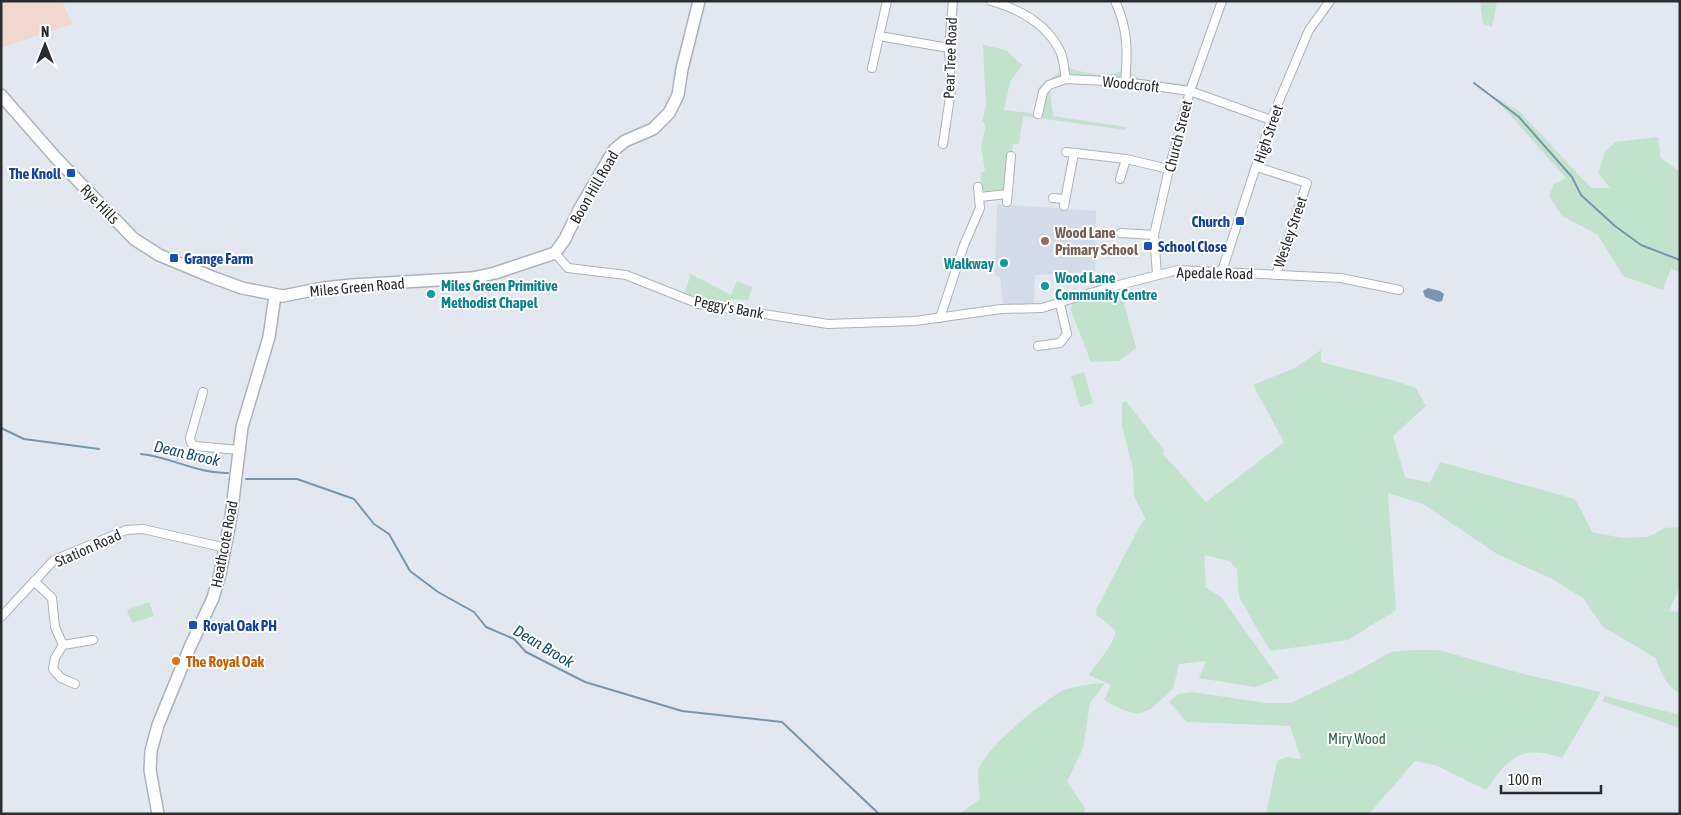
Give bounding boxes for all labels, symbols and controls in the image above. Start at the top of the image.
street label: Pear Tree Road [940,17,960,99]
north arrow [20,20,70,70]
text: N [41,24,49,40]
street label: Woodcroft [1102,73,1160,95]
street label: Church Street [1161,98,1195,174]
street label: High Street [1250,102,1286,166]
street label: Boon Hill Road [566,148,622,226]
place label: The Knoll [9,165,62,182]
marker: The Knoll [65,167,77,179]
street label: Rye Hills [77,181,123,227]
street label: Wesley Street [1270,194,1310,270]
place label: Church [1191,213,1230,230]
marker: Church [1234,215,1246,227]
place label: Wood Lane Primary School [1054,224,1139,258]
marker: Wood Lane Primary School [1039,235,1051,247]
place label: School Close [1158,238,1227,255]
marker: School Close [1142,240,1154,252]
place label: Grange Farm [184,250,253,267]
marker: Grange Farm [168,252,180,264]
place label: Walkway [943,255,995,272]
marker: Walkway [998,257,1010,269]
street label: Apedale Road [1177,264,1253,282]
place label: Wood Lane Community Centre [1054,269,1158,303]
street label: Miles Green Road [309,274,405,300]
place label: Miles Green Primitive Methodist Chapel [441,277,558,311]
marker: Wood Lane Community Centre [1039,280,1051,292]
marker: Miles Green Primitive Methodist Chapel [425,288,437,300]
street label: Peggy's Bank [693,292,766,322]
water label: Dean Brook [152,437,223,470]
street label: Heathcote Road [207,499,241,589]
street label: Station Road [52,526,124,570]
place label: Royal Oak PH [203,617,277,634]
marker: Royal Oak PH [187,619,199,631]
water label: Dean Brook [511,621,578,672]
place label: The Royal Oak [186,653,265,670]
marker: The Royal Oak [170,655,182,667]
park label: Miry Wood [1328,730,1386,747]
scale bar [1501,762,1601,794]
text: 100 m [1508,771,1542,788]

